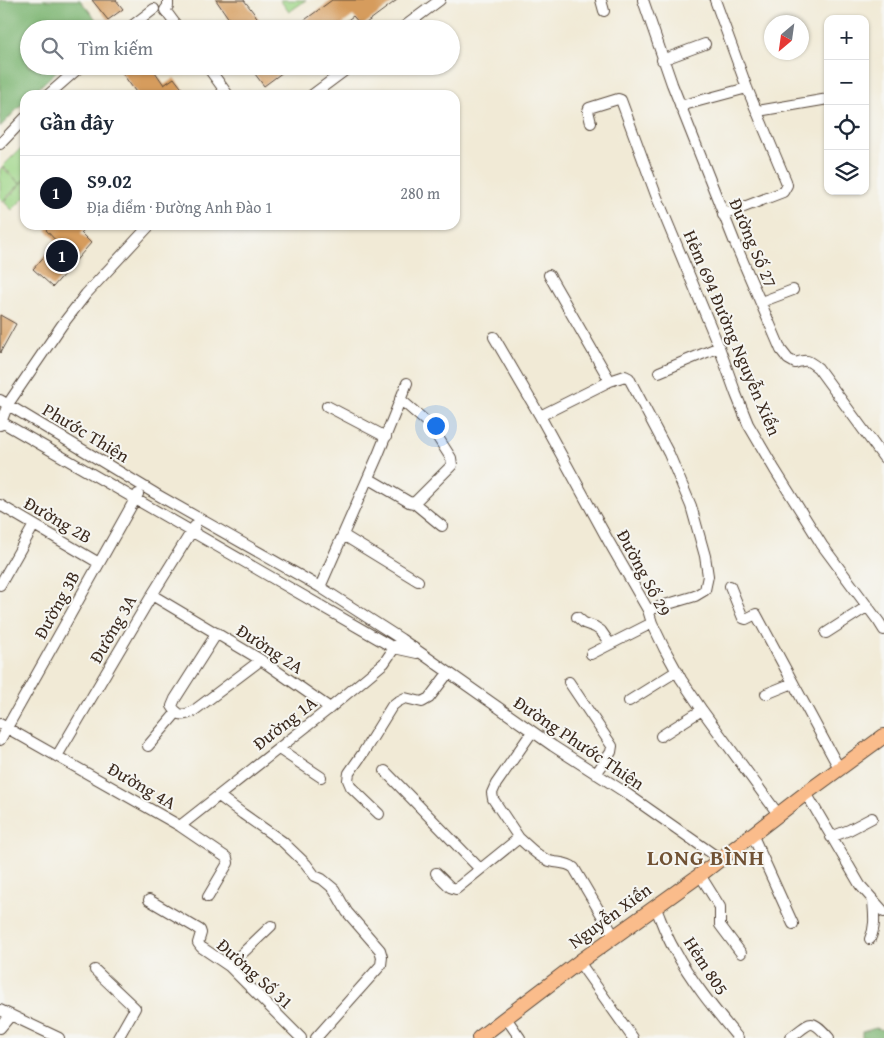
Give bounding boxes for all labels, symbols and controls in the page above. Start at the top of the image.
north arrow [764,15,809,60]
map controls [824,15,869,195]
button: + [824,15,869,60]
search box [20,20,460,75]
icon: search [38,34,66,62]
text: Tìm kiếm [78,34,153,62]
button: − [824,60,869,105]
button: locate [824,105,869,150]
text: Gần đây [40,107,114,138]
button: layers [824,150,869,195]
text: S9.02 [87,167,132,195]
text: 1 [52,181,60,205]
text: 280 m [400,181,440,205]
street label: Đường Số 27 [723,194,784,292]
text: Địa điểm · Đường Anh Đào 1 [87,195,273,219]
street label: Hẻm 694 Đường Nguyễn Xiển [677,226,788,440]
pin: 1 [46,237,78,275]
street label: Phước Thiện [38,396,135,469]
your location [423,413,449,439]
street label: Đường 2B [19,489,97,550]
street label: Đường Số 29 [610,525,679,621]
street label: Đường 3B [27,566,86,644]
street label: Đường 3A [82,589,143,668]
street label: Đường 2A [231,617,309,680]
street label: Đường 1A [247,689,323,756]
street label: Đường Phước Thiện [509,689,650,796]
street label: Đường 4A [103,755,182,816]
district label: LONG BÌNH [647,841,765,873]
street label: Nguyễn Xiển [563,876,657,955]
street label: Hẻm 805 [677,931,735,1000]
street label: Đường Số 31 [211,932,300,1015]

